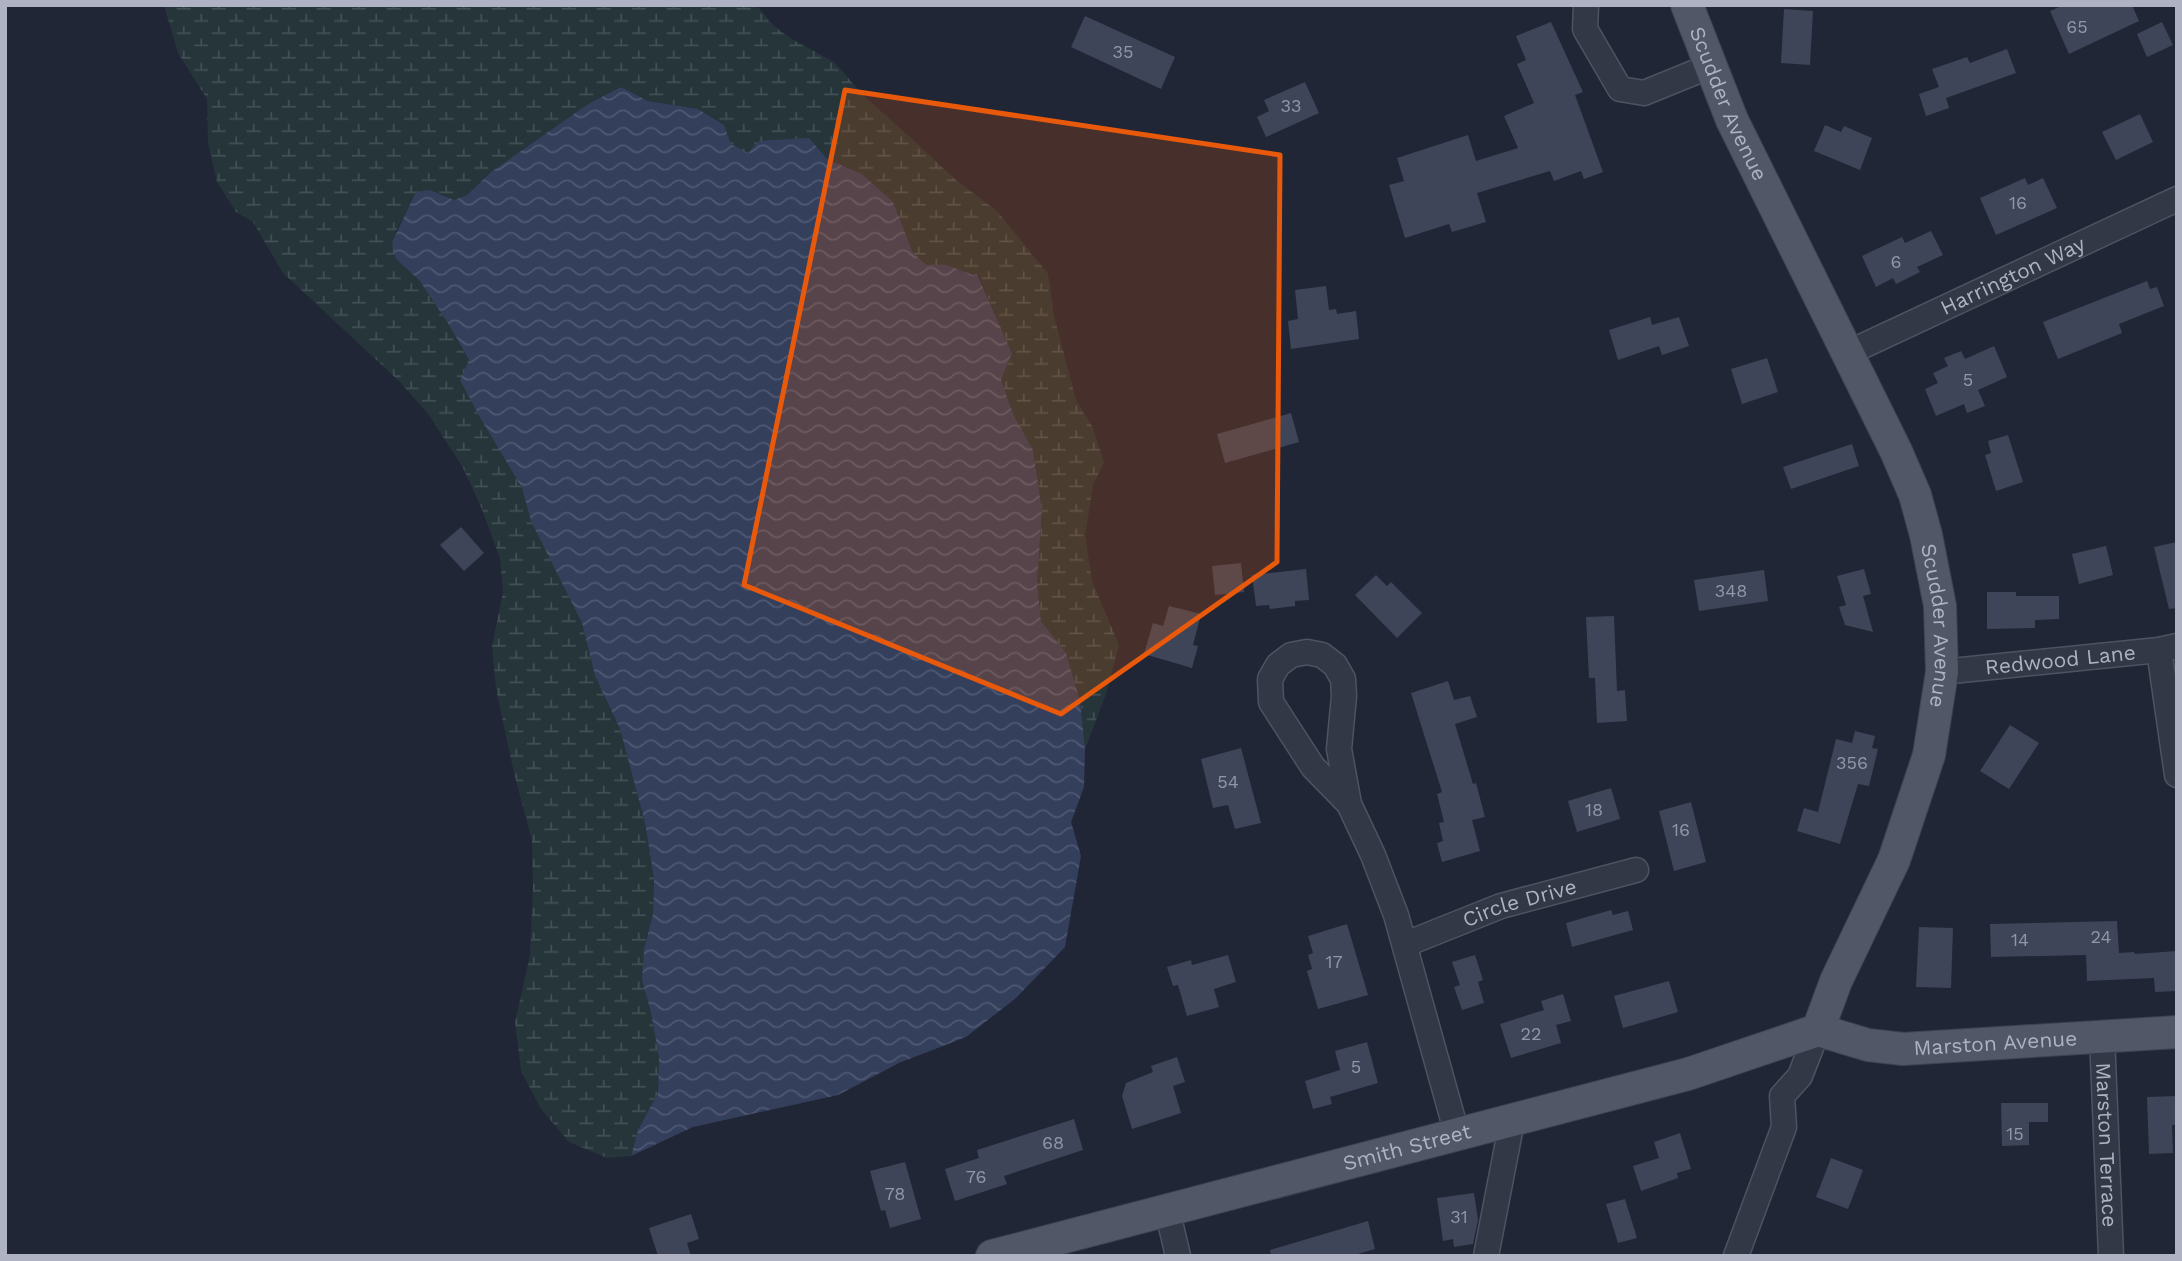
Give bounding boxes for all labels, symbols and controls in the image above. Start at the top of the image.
house number: 65 [2066,16,2088,37]
street label: Scudder Avenue [1685,23,1773,185]
house number: 35 [1113,41,1133,62]
house number: 33 [1281,95,1302,116]
house number: 16 [2009,192,2027,213]
street label: Harrington Way [1936,231,2089,320]
house number: 6 [1891,251,1901,272]
house number: 5 [1963,369,1973,390]
street label: Scudder Avenue [1916,541,1955,710]
house number: 348 [1715,580,1747,601]
street label: Redwood Lane [1984,639,2137,680]
house number: 356 [1836,752,1868,773]
house number: 54 [1217,771,1239,792]
house number: 18 [1585,799,1603,820]
house number: 16 [1672,819,1690,840]
street label: Circle Drive [1459,873,1579,932]
house number: 24 [2091,926,2111,947]
house number: 14 [2011,929,2029,950]
house number: 17 [1325,951,1343,972]
house number: 22 [1521,1023,1542,1044]
street label: Marston Avenue [1913,1025,2078,1060]
house number: 5 [1351,1056,1361,1077]
street label: Marston Terrace [2091,1062,2123,1228]
street label: Smith Street [1340,1118,1474,1176]
house number: 15 [2006,1123,2024,1144]
house number: 68 [1042,1132,1064,1153]
house number: 76 [966,1166,986,1187]
house number: 78 [885,1183,905,1204]
house number: 31 [1450,1206,1468,1227]

